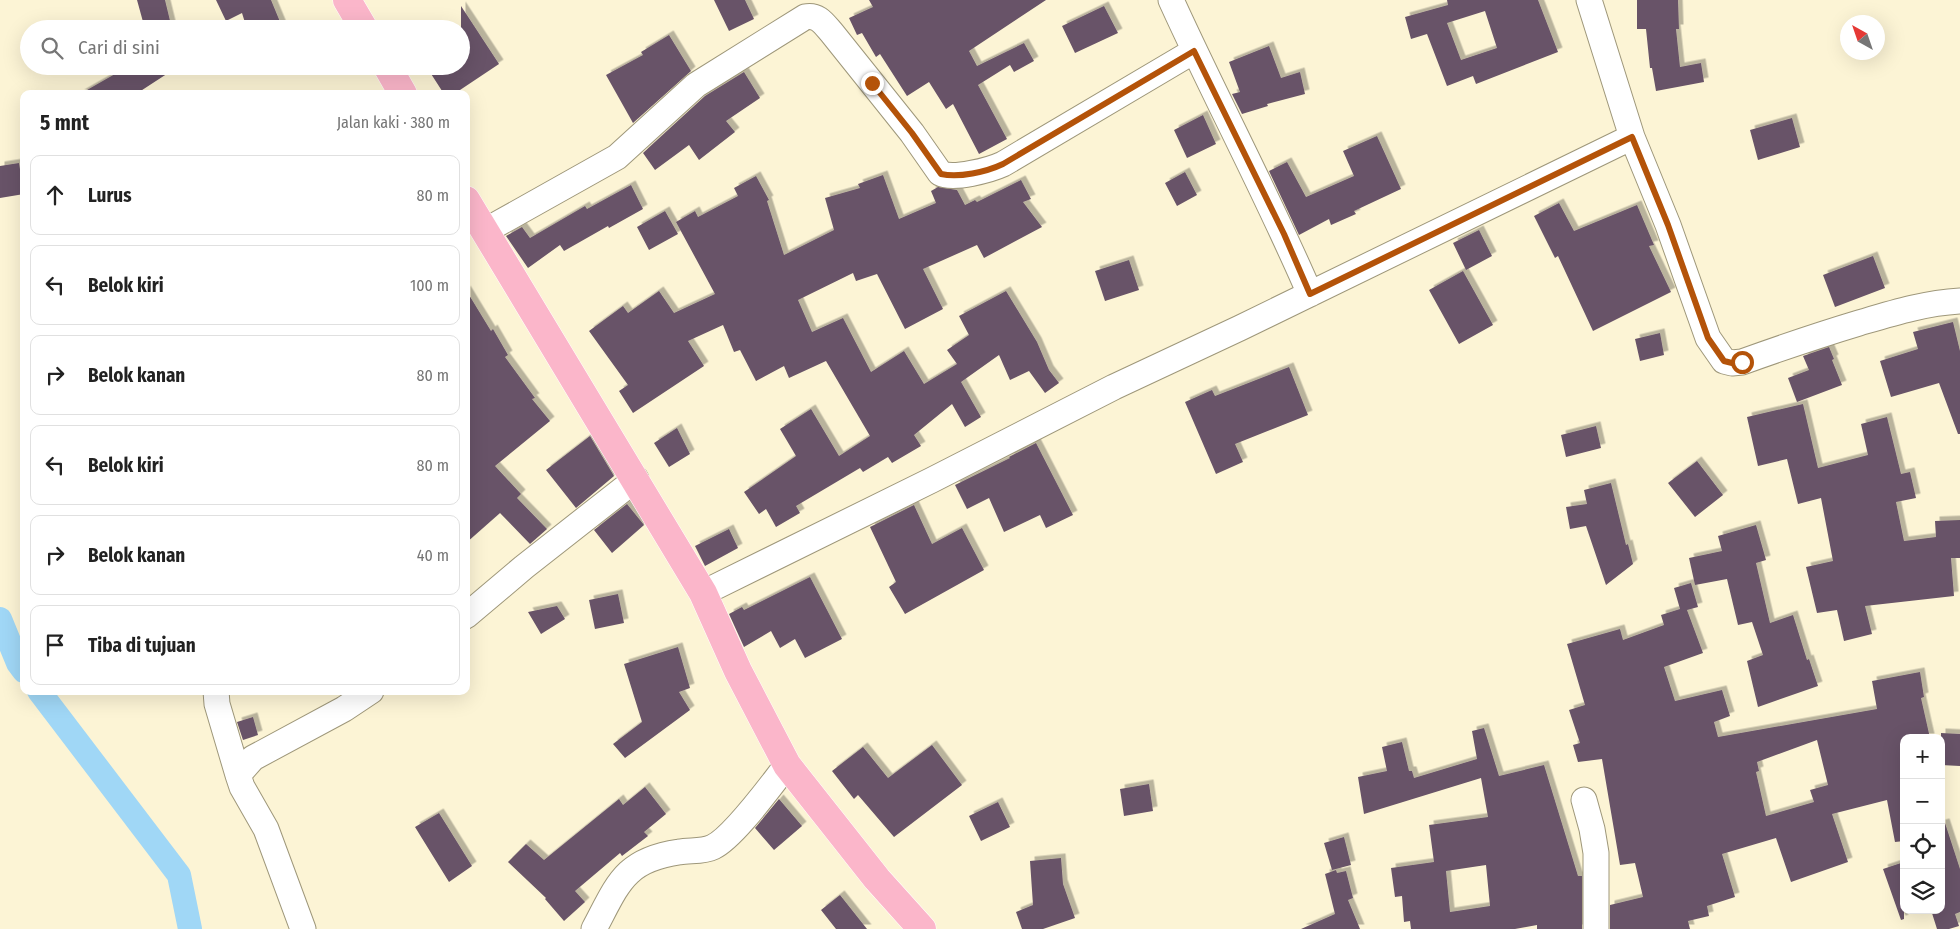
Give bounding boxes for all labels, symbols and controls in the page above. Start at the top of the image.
north arrow [1840,15,1885,60]
search box [20,20,470,75]
icon: search [38,34,66,62]
text: Cari di sini [78,36,160,59]
route end [861,72,884,95]
text: 5 mnt [40,110,89,136]
text: Jalan kaki · 380 m [337,113,450,132]
icon: ahead [41,181,69,209]
text: Lurus [88,184,132,207]
text: 80 m [417,186,449,205]
icon: left [41,271,69,299]
text: Belok kiri [88,274,164,297]
text: 100 m [410,276,449,295]
route start [1731,351,1754,374]
icon: right [41,361,69,389]
text: Belok kanan [88,364,185,387]
text: 80 m [417,366,449,385]
icon: left [41,451,69,479]
text: Belok kiri [88,454,164,477]
text: 80 m [417,456,449,475]
icon: right [41,541,69,569]
text: Belok kanan [88,544,185,567]
text: 40 m [417,546,449,565]
icon: arrive [41,631,69,659]
text: Tiba di tujuan [88,634,196,657]
map controls [1900,734,1945,914]
button: + [1900,734,1945,779]
button: − [1900,779,1945,824]
button: locate [1900,824,1945,869]
button: layers [1900,869,1945,914]

